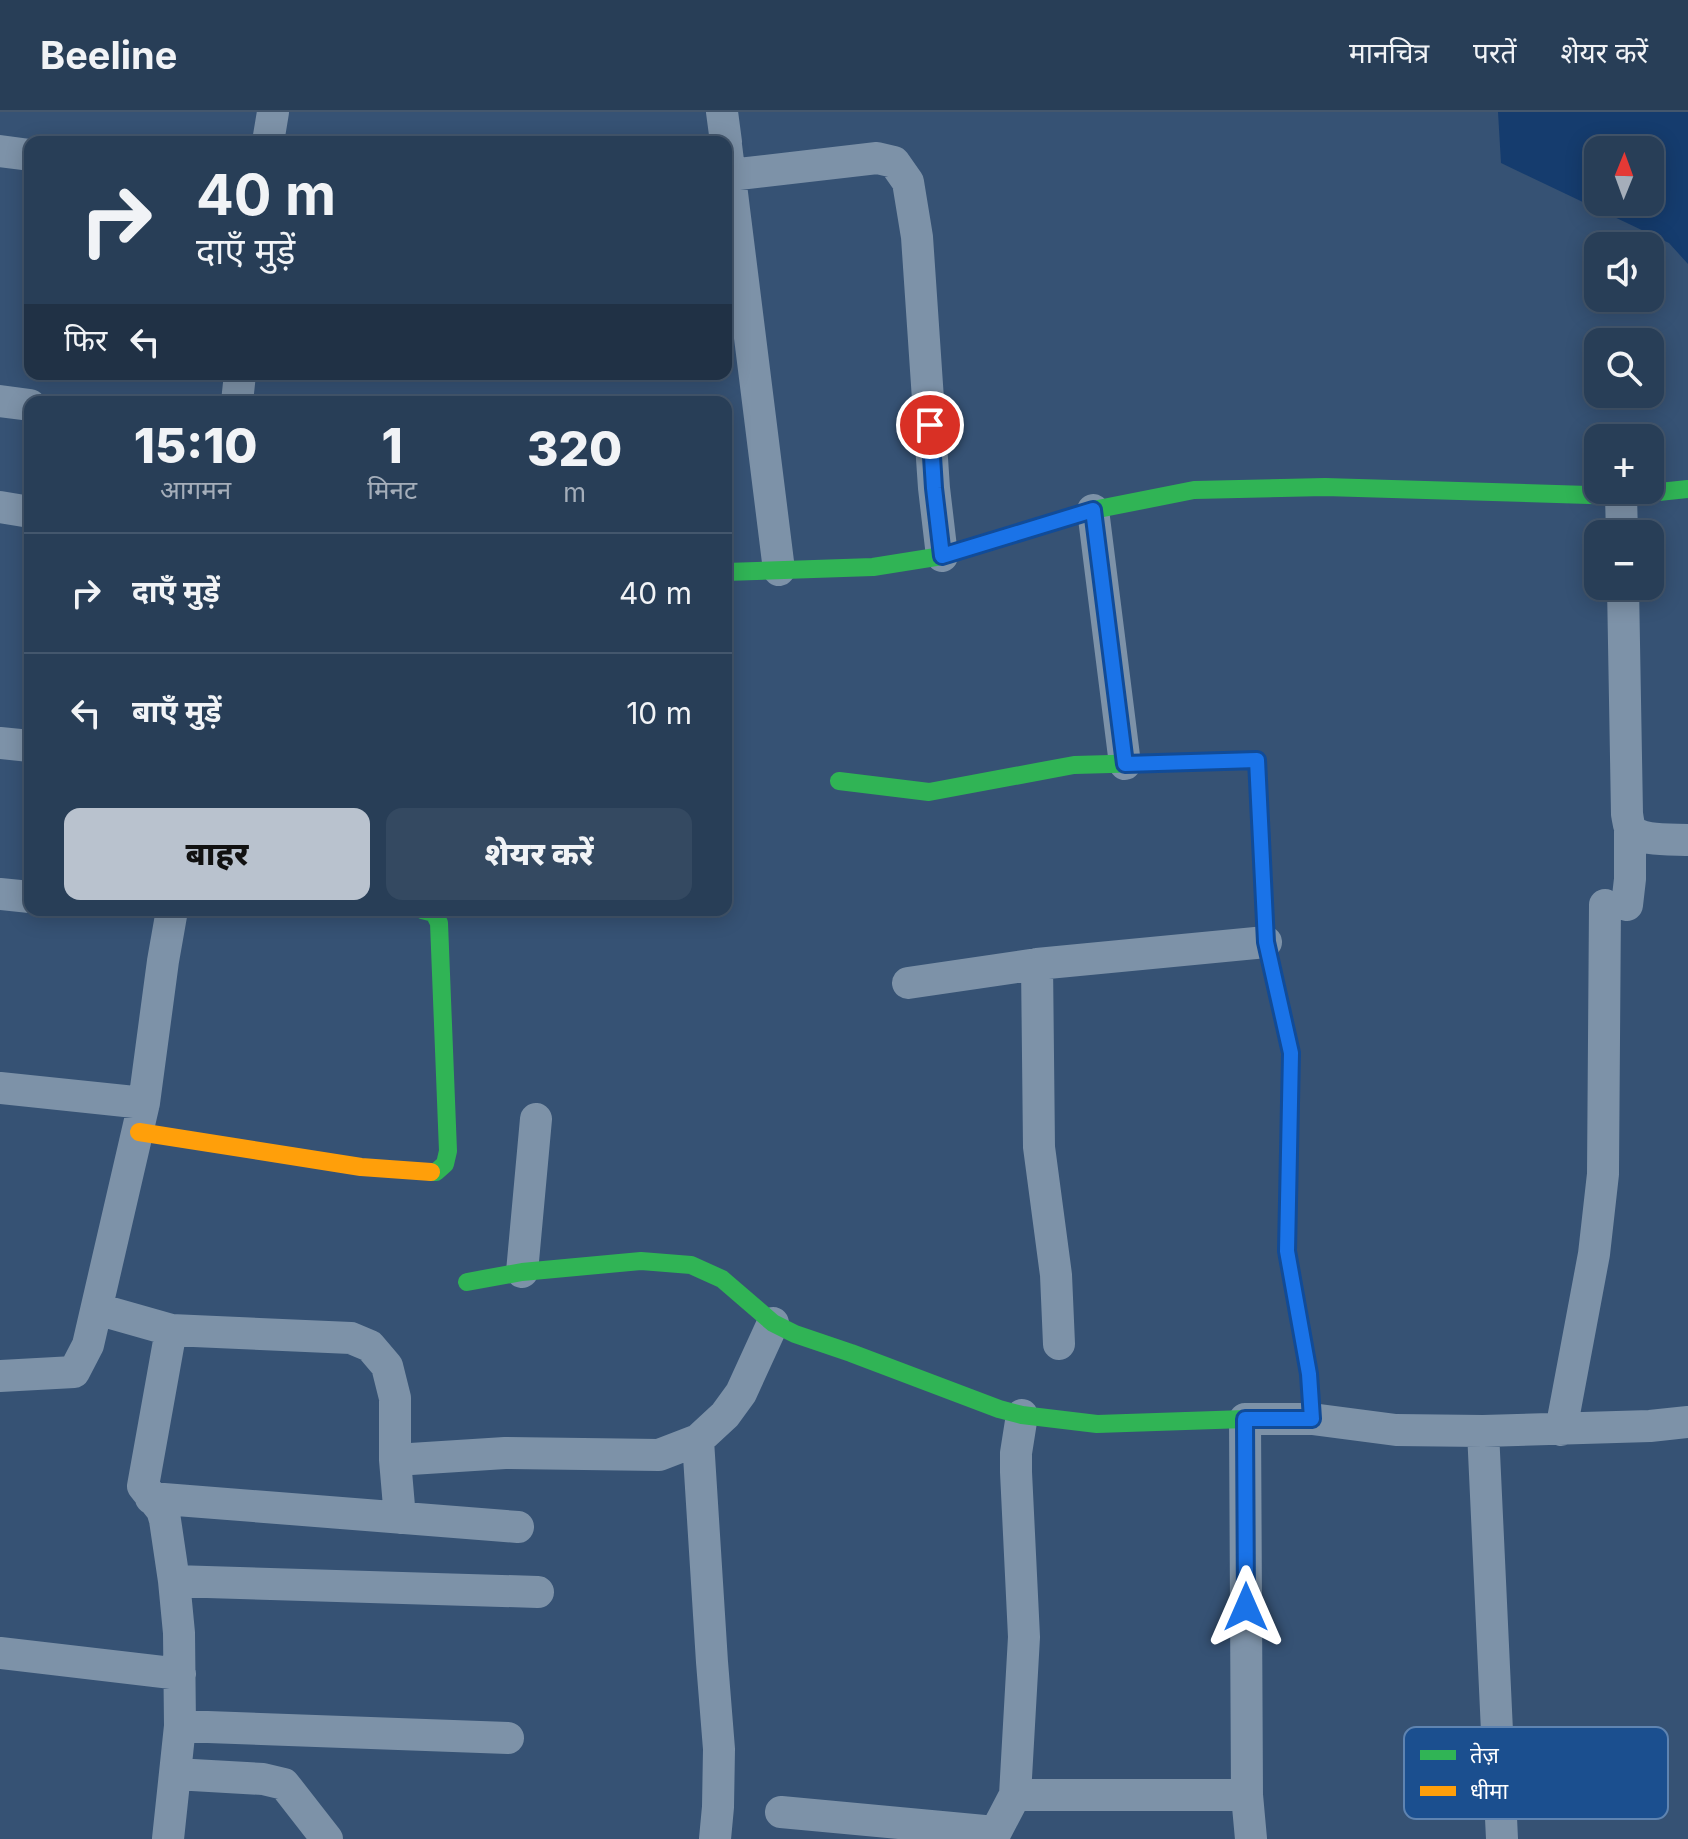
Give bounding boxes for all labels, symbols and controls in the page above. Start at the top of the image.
text: Beeline [40,32,177,78]
text: मानचित्र [1349,36,1429,70]
text: परतें [1473,36,1516,70]
text: शेयर करें [1560,36,1648,70]
north arrow [1584,136,1664,216]
map controls [1584,136,1664,600]
text: 40 m [196,161,336,229]
icon: right [64,168,168,272]
text: दाएँ मुड़ें [196,229,295,273]
button: sound [1584,232,1664,312]
icon: left [123,320,167,364]
text: फिर [64,322,107,358]
button: search [1584,328,1664,408]
pin [896,391,964,459]
icon: arrive [908,403,952,447]
text: 15:10 [134,416,258,475]
text: 1 [382,416,403,475]
text: 320 [527,419,622,478]
button: + [1584,424,1664,504]
text: आगमन [160,474,231,505]
text: मिनट [367,474,417,505]
text: m [563,477,586,508]
button: − [1584,520,1664,600]
icon: right [64,571,108,615]
text: दाएँ मुड़ें [132,573,220,609]
text: 40 m [619,575,692,611]
icon: left [64,691,108,735]
text: बाएँ मुड़ें [132,693,221,729]
text: 10 m [626,695,692,731]
button: बाहर [64,808,370,900]
button: शेयर करें [386,808,692,900]
position arrow [1204,1565,1288,1649]
legend [1404,1727,1668,1819]
text: तेज़ [1470,1742,1500,1768]
text: धीमा [1470,1778,1508,1804]

